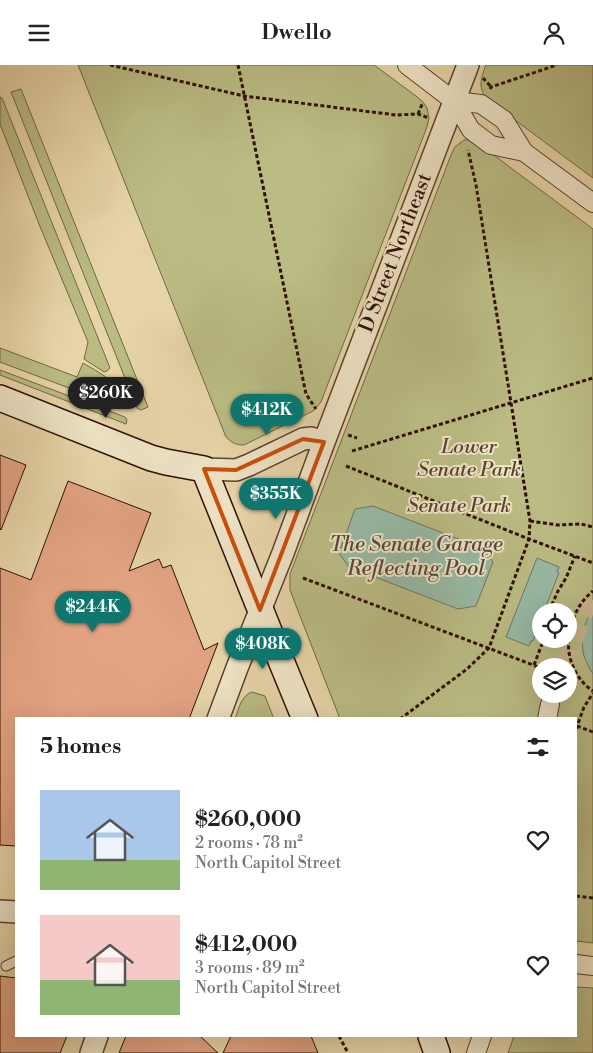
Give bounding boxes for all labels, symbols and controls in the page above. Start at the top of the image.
icon: menu [25,19,53,47]
text: Dwello [261,19,332,46]
icon: person [540,19,568,47]
street label: D Street Northeast [354,170,438,336]
pin: $260K [71,377,141,419]
text: $260K [79,383,133,403]
pin: $412K [232,393,302,436]
text: $412K [241,400,293,420]
park label: Lower Senate Park [417,435,521,483]
pin: $355K [241,477,311,520]
text: $355K [250,484,302,504]
park label: Senate Park [407,494,511,519]
water label: The Senate Garage Reflecting Pool [329,532,503,582]
pin: $244K [58,591,128,633]
text: $244K [66,597,120,617]
map controls [532,603,577,703]
button: locate [532,603,577,648]
pin: $408K [228,627,298,670]
text: $408K [235,634,291,654]
button: layers [532,658,577,703]
icon: filters [524,733,552,761]
text: 5 homes [40,734,121,760]
text: $260,000 [195,807,301,833]
icon: home [80,810,140,870]
icon: heart [524,826,552,854]
text: 2 rooms · 78 m² [195,833,303,853]
text: North Capitol Street [195,853,341,873]
text: $412,000 [195,932,297,958]
icon: home [80,935,140,995]
icon: heart [524,951,552,979]
text: 3 rooms · 89 m² [195,958,305,978]
text: North Capitol Street [195,978,341,998]

